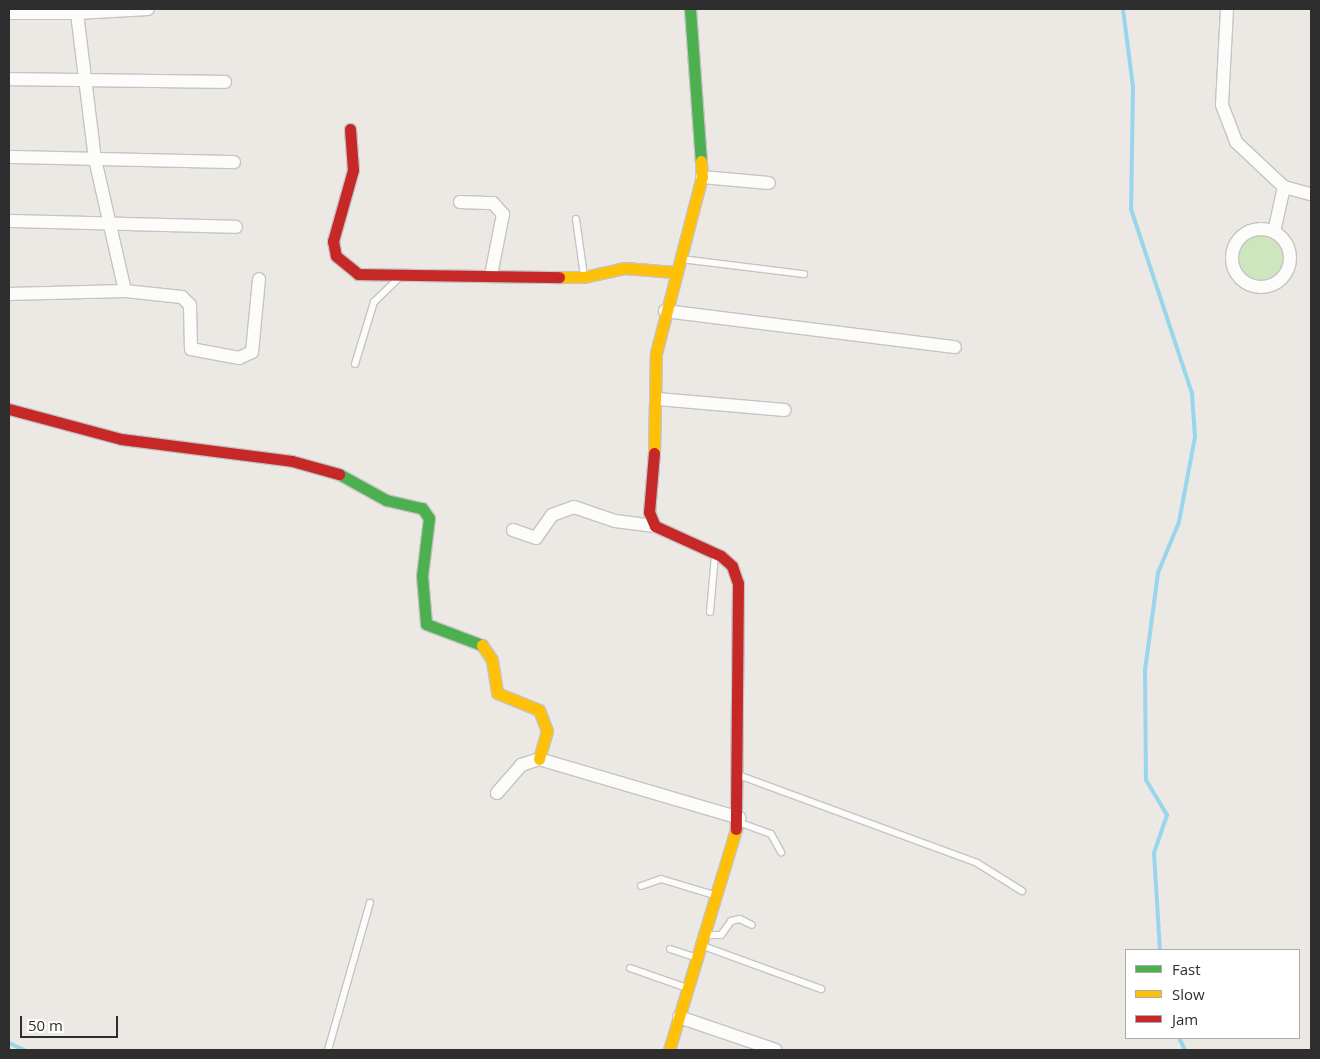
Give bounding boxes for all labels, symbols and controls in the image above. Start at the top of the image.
legend [1125,949,1300,1039]
text: Fast [1172,959,1201,979]
text: Slow [1172,984,1205,1004]
scale bar [22,1006,120,1038]
text: Jam [1172,1009,1198,1029]
text: 50 m [28,1015,63,1035]

